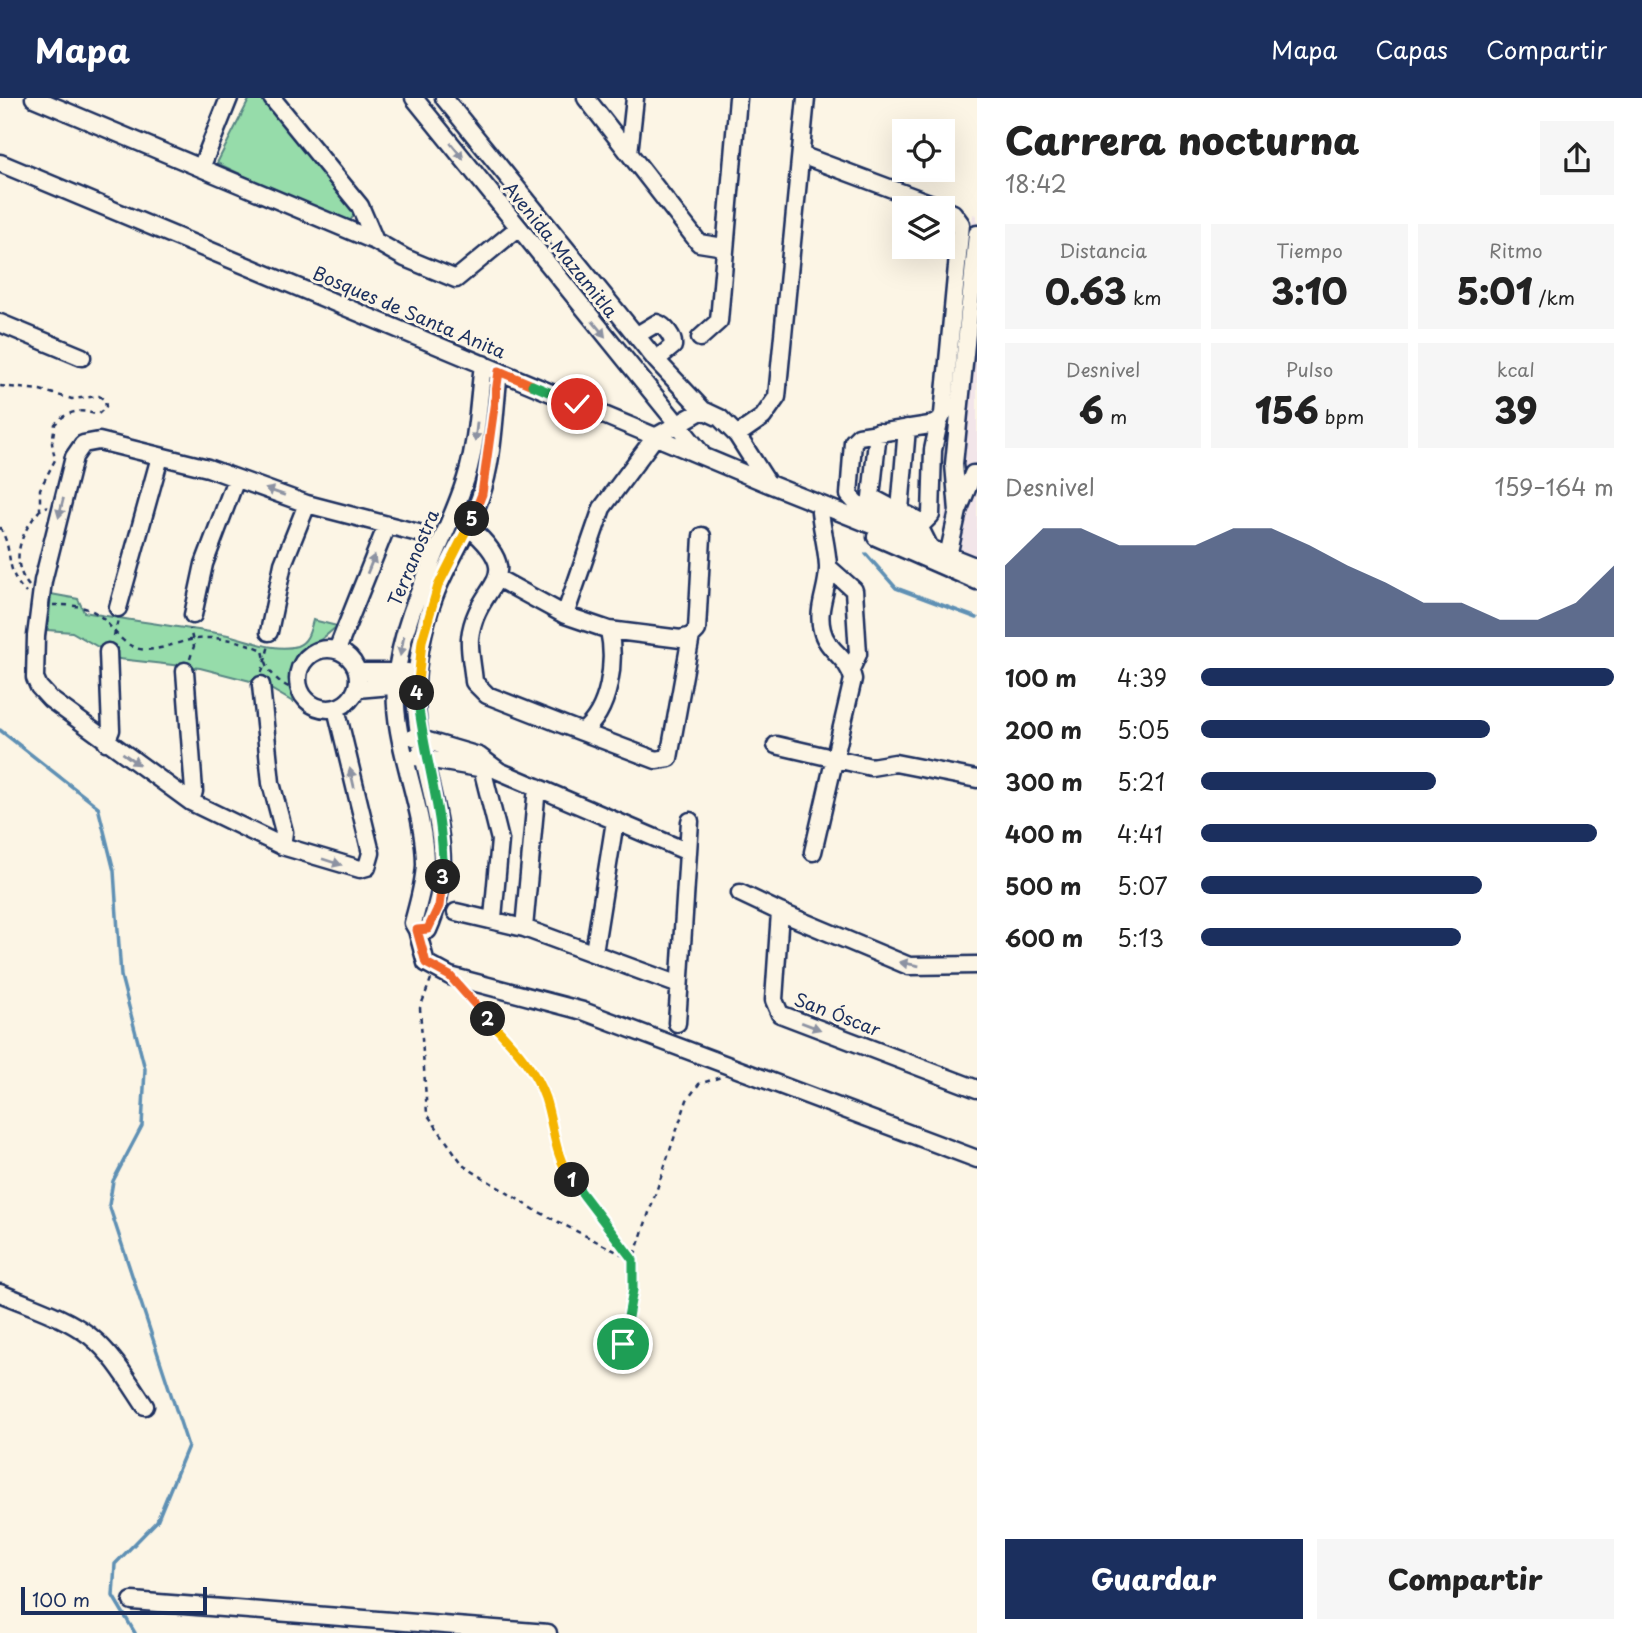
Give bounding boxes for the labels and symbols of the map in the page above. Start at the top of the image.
one-way arrow [449,142,464,160]
street label: Avenida Mazamitla [498,175,625,324]
street label: Bosques de Santa Anita [309,259,511,365]
one-way arrow [591,320,606,337]
pin [547,374,607,434]
one-way arrow [470,421,481,443]
one-way arrow [264,486,285,497]
one-way arrow [55,497,66,519]
pin: 5 [454,502,490,536]
street label: Terranostra [380,505,445,610]
one-way arrow [365,554,376,575]
one-way arrow [396,635,407,657]
pin: 4 [400,676,434,710]
one-way arrow [122,752,140,766]
one-way arrow [346,766,357,788]
one-way arrow [321,858,342,868]
pin: 3 [426,860,460,894]
one-way arrow [898,958,920,969]
street label: San Óscar [790,985,885,1043]
pin: 2 [470,1002,505,1037]
one-way arrow [800,1021,821,1032]
pin: 1 [554,1162,590,1198]
pin [593,1314,653,1374]
scale bar [21,1584,206,1616]

